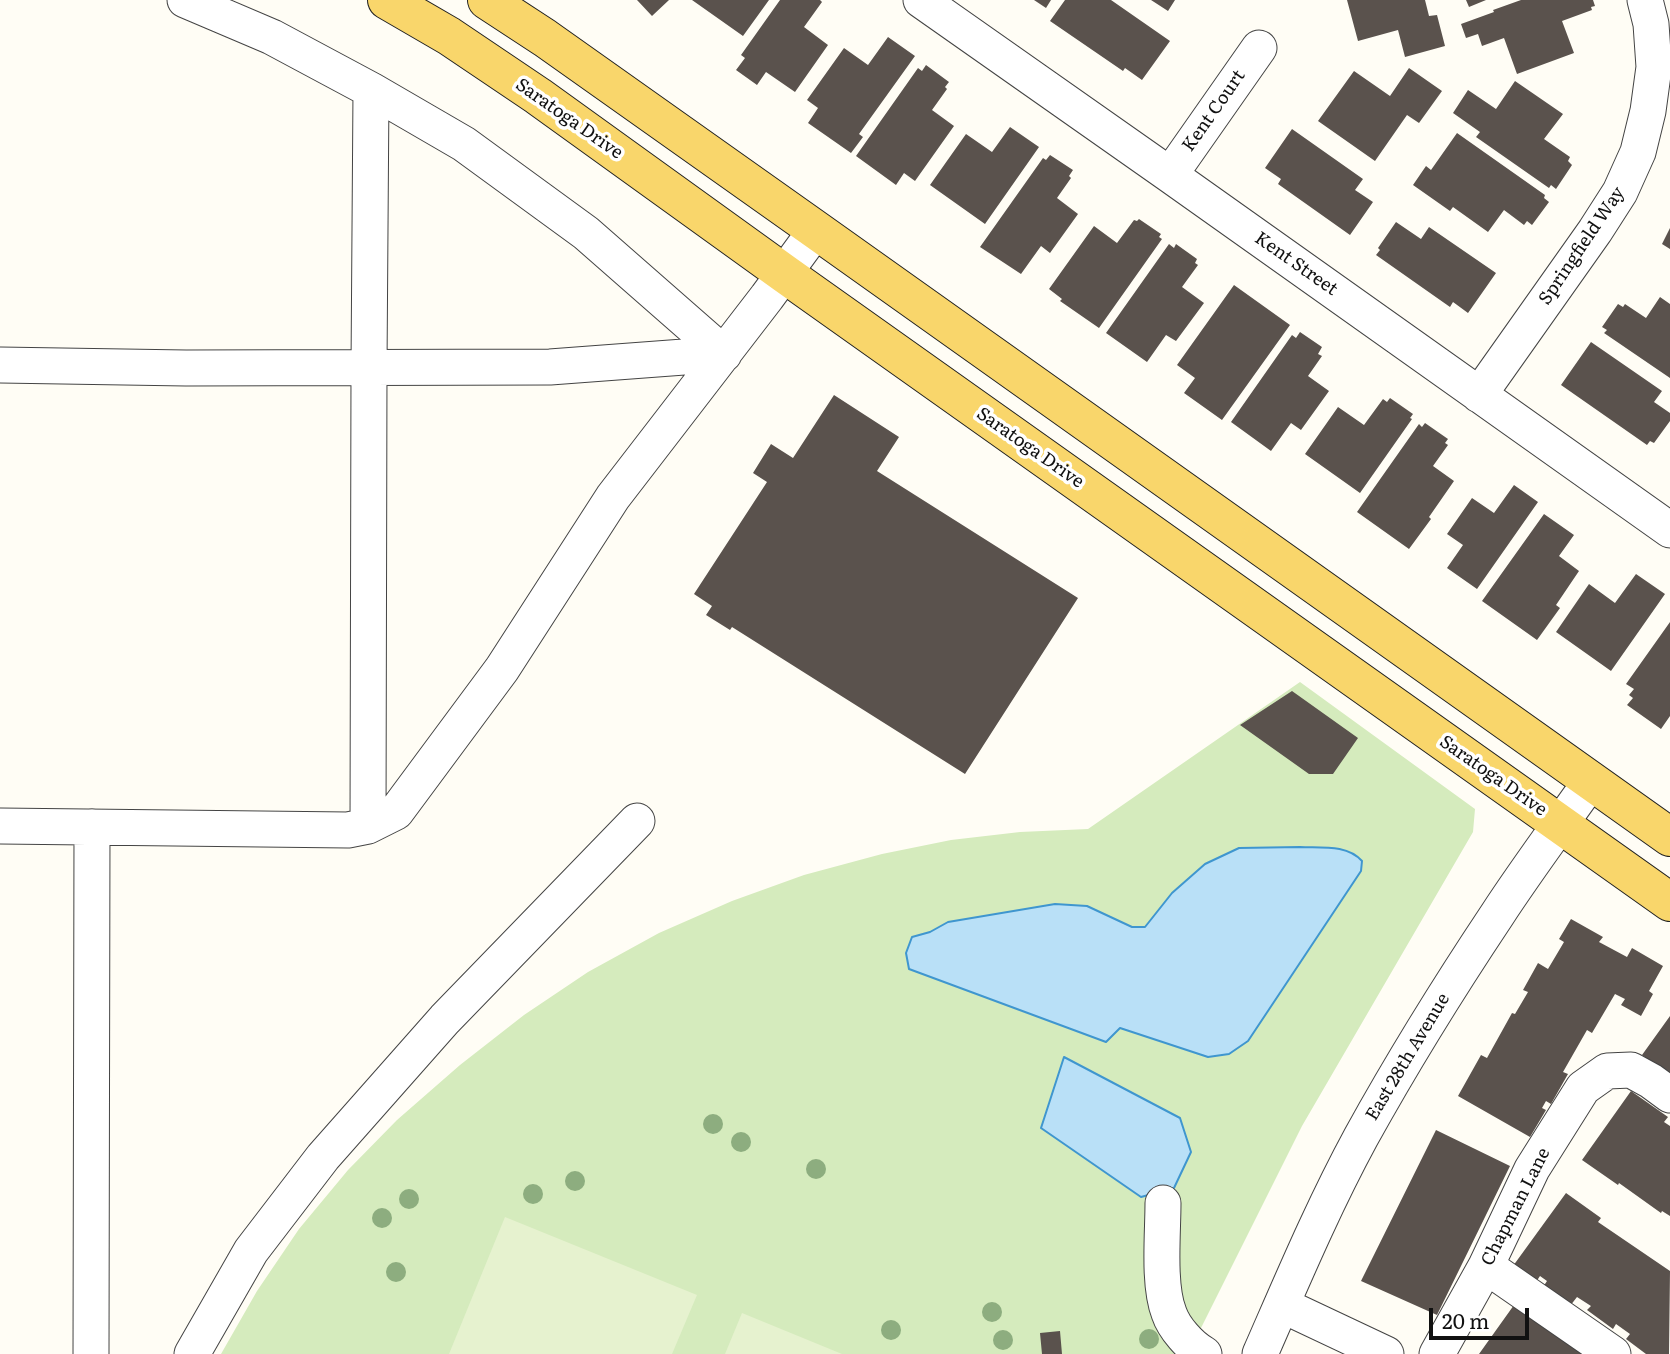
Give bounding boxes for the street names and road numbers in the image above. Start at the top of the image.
street label: Kent Court [1178,66,1250,156]
street label: Saratoga Drive [511,74,627,164]
street label: Springfield Way [1535,183,1629,309]
street label: Kent Street [1250,228,1342,300]
street label: Saratoga Drive [972,403,1088,493]
street label: Saratoga Drive [1435,731,1551,821]
street label: East 28th Avenue [1361,989,1455,1125]
street label: Chapman Lane [1477,1144,1555,1270]

